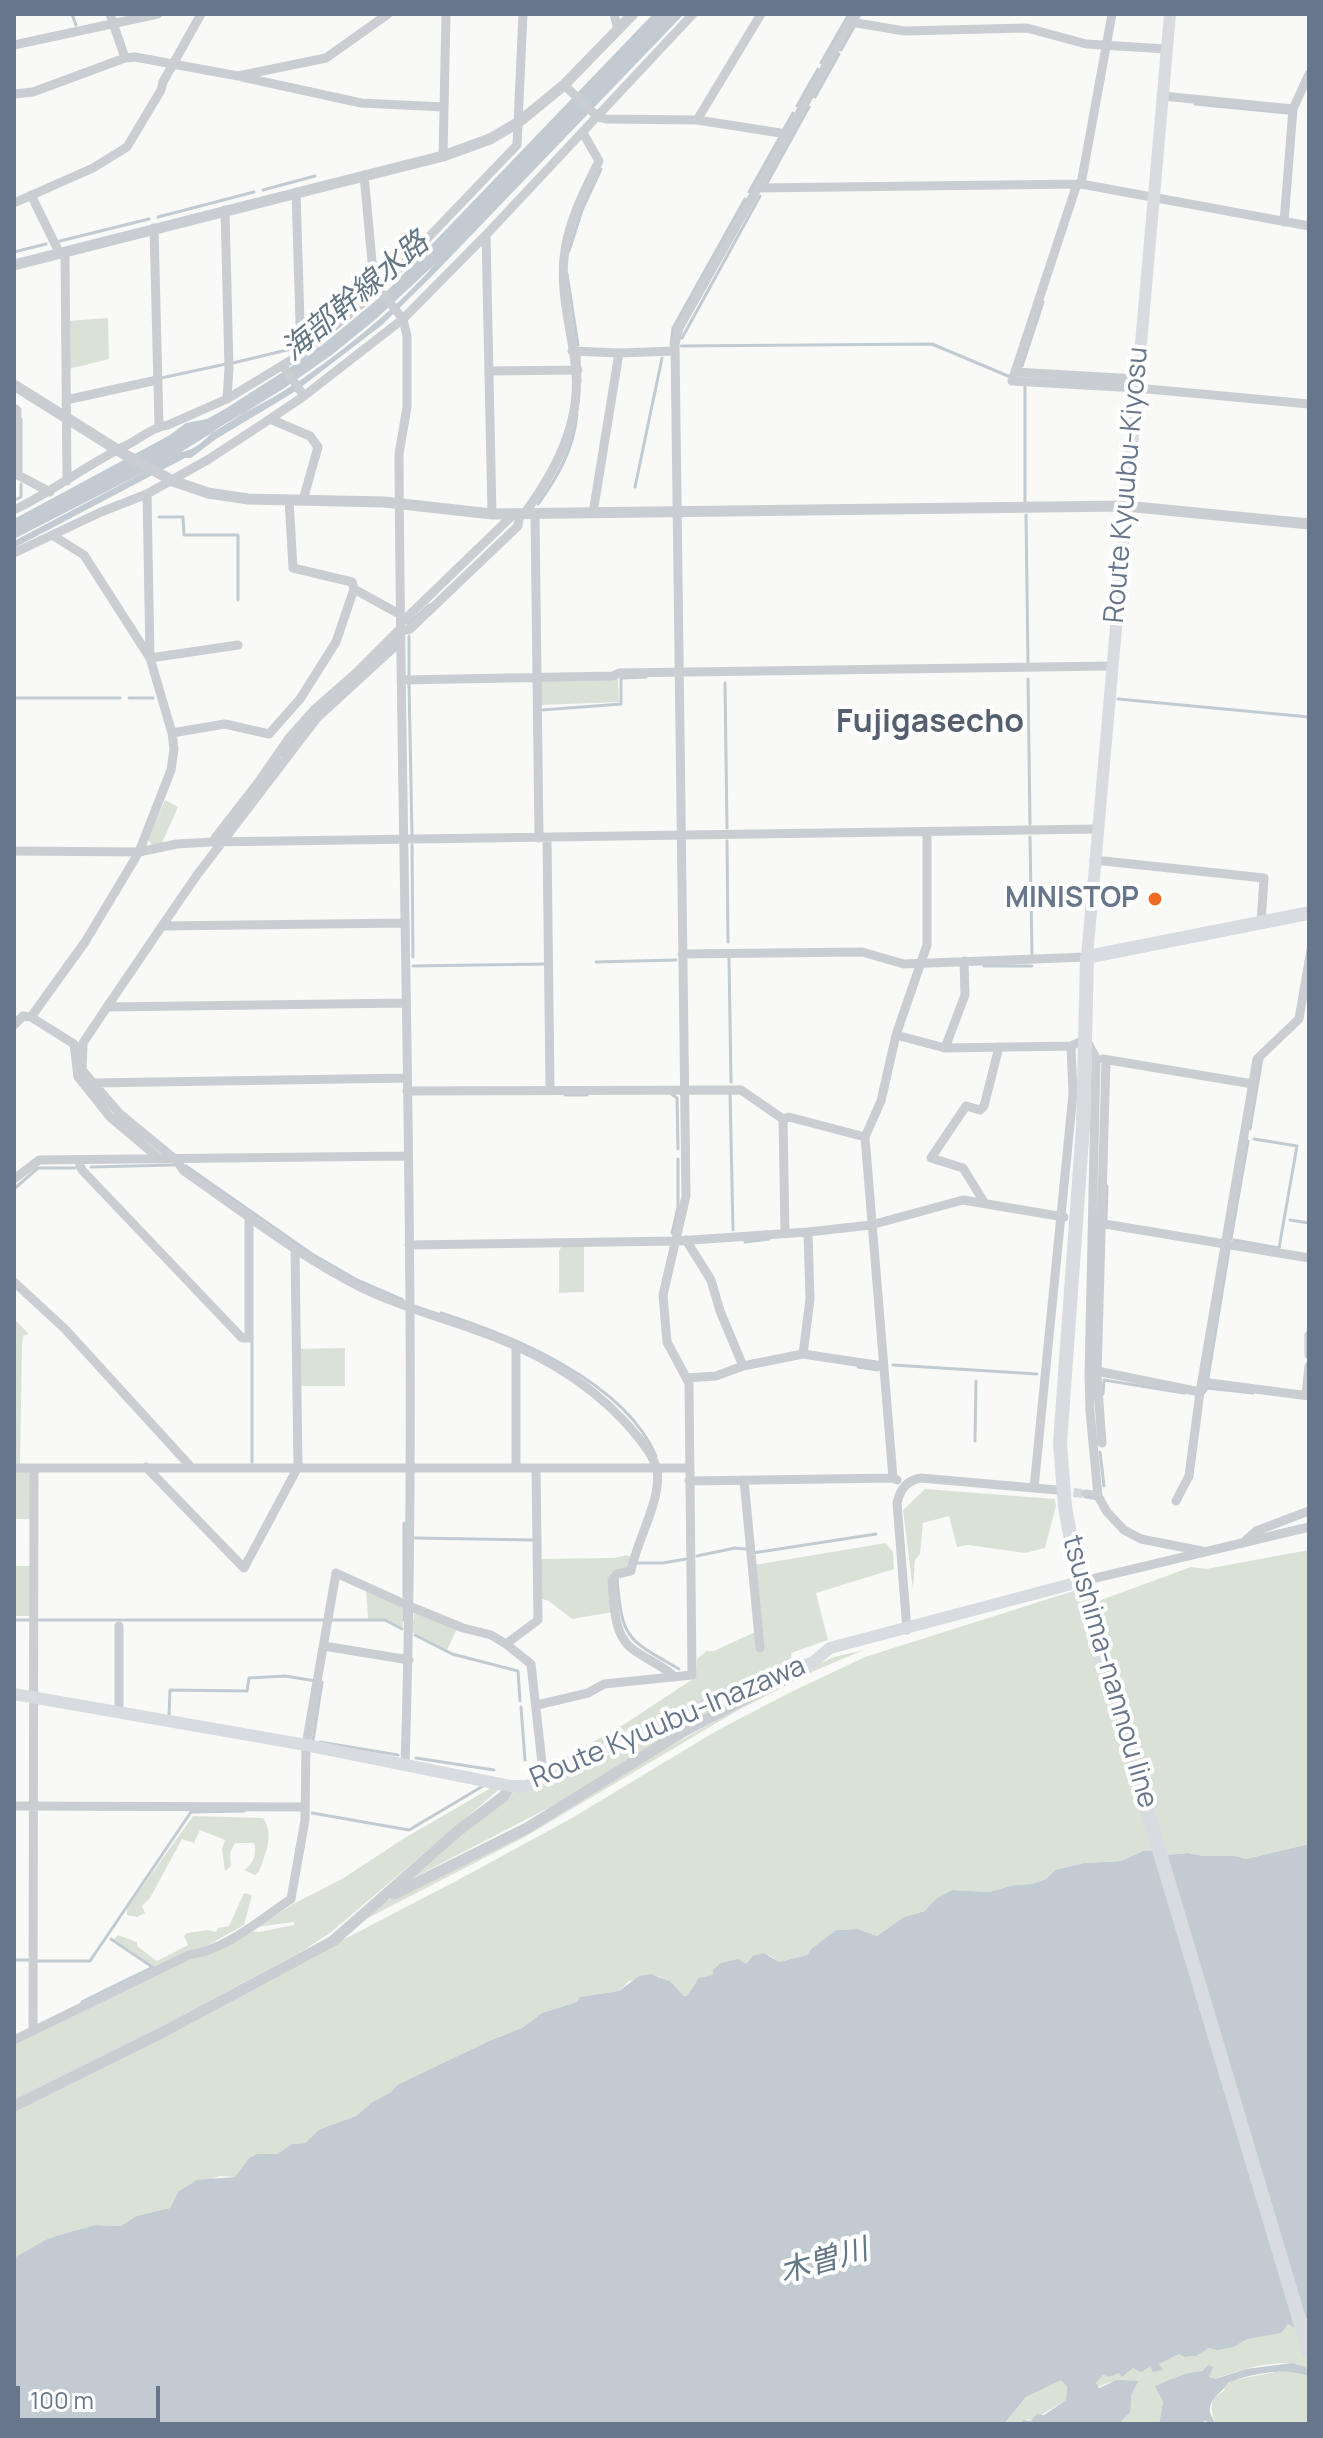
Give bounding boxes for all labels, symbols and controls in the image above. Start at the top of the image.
water label: 海部幹線水路 [275,225,437,369]
street label: Route Kyuubu-Kiyosu [1098,346,1156,624]
district label: Fujigasecho [836,704,1024,742]
place label: MINISTOP [1005,882,1139,916]
marker: MINISTOP [1146,890,1164,908]
street label: tsushima-nannou line [1054,1532,1164,1812]
street label: Route Kyuubu-Inazawa [525,1650,811,1796]
water label: 木曽川 [776,2232,872,2292]
scale bar [20,2370,164,2420]
text: 100 m [30,2383,94,2416]

